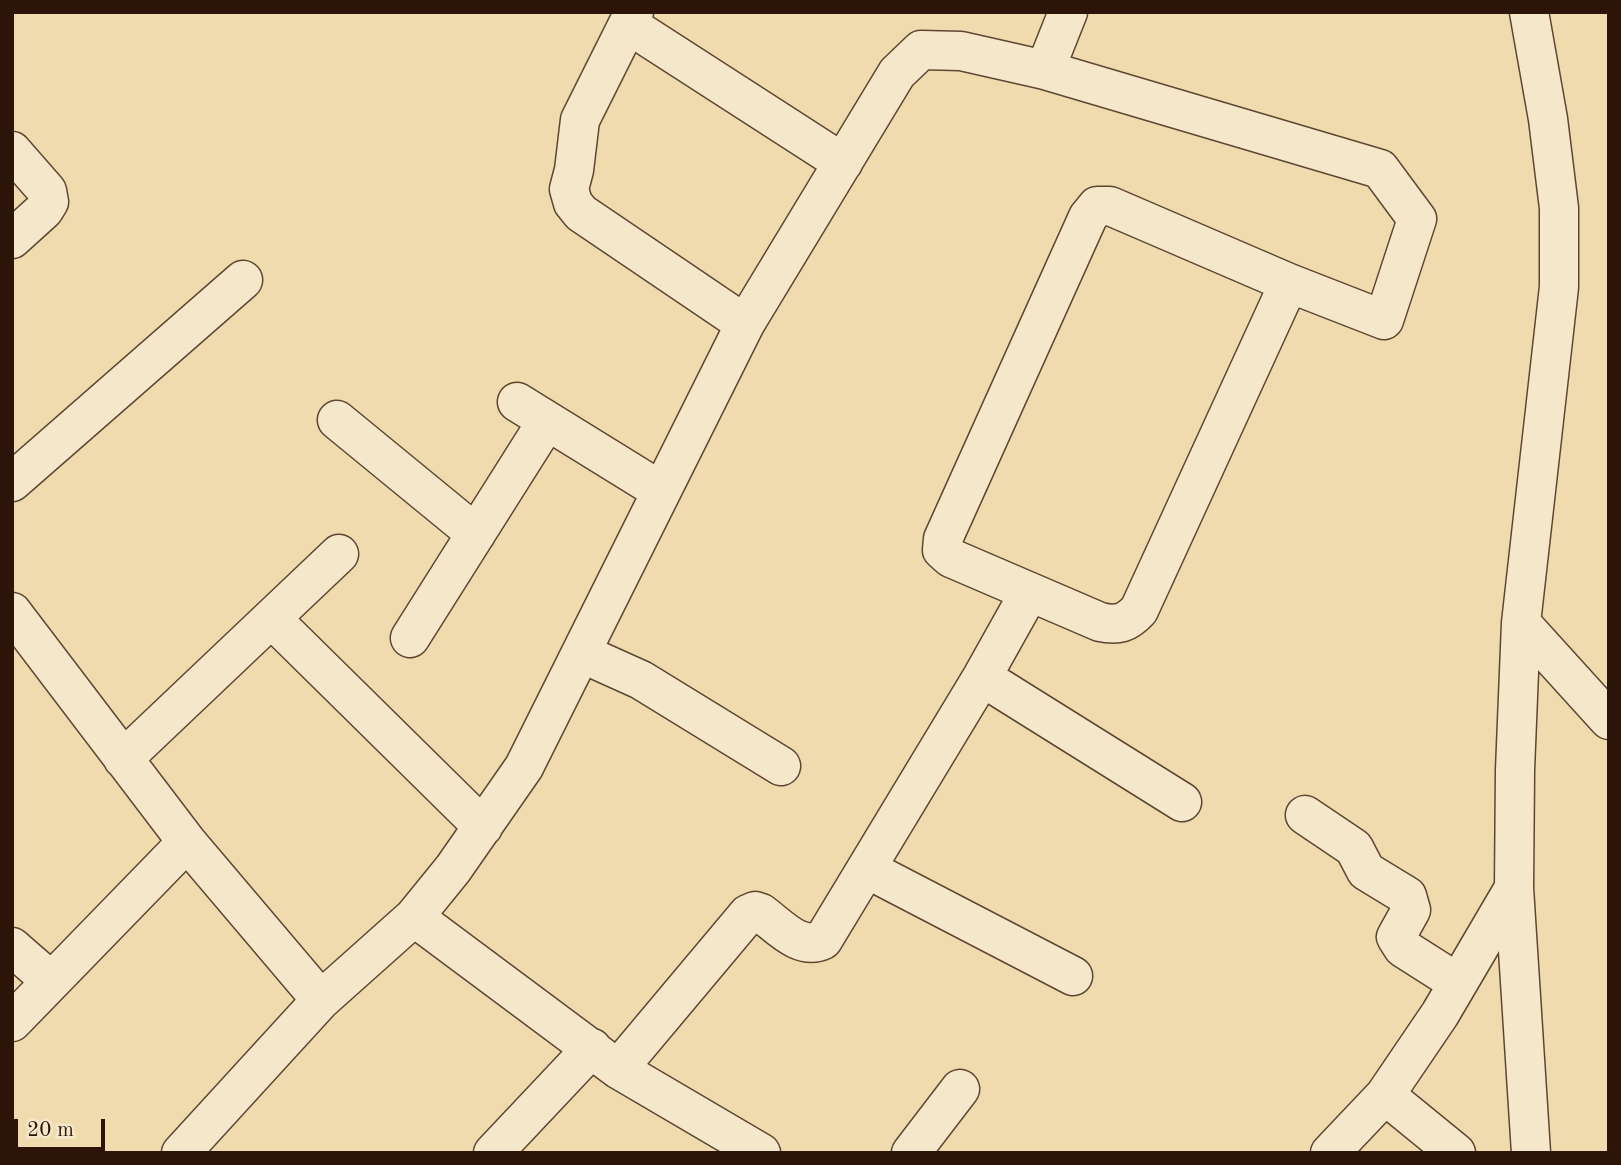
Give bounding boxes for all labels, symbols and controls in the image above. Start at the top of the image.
scale bar [18,1106,108,1150]
text: 20 m [27,1120,74,1141]

